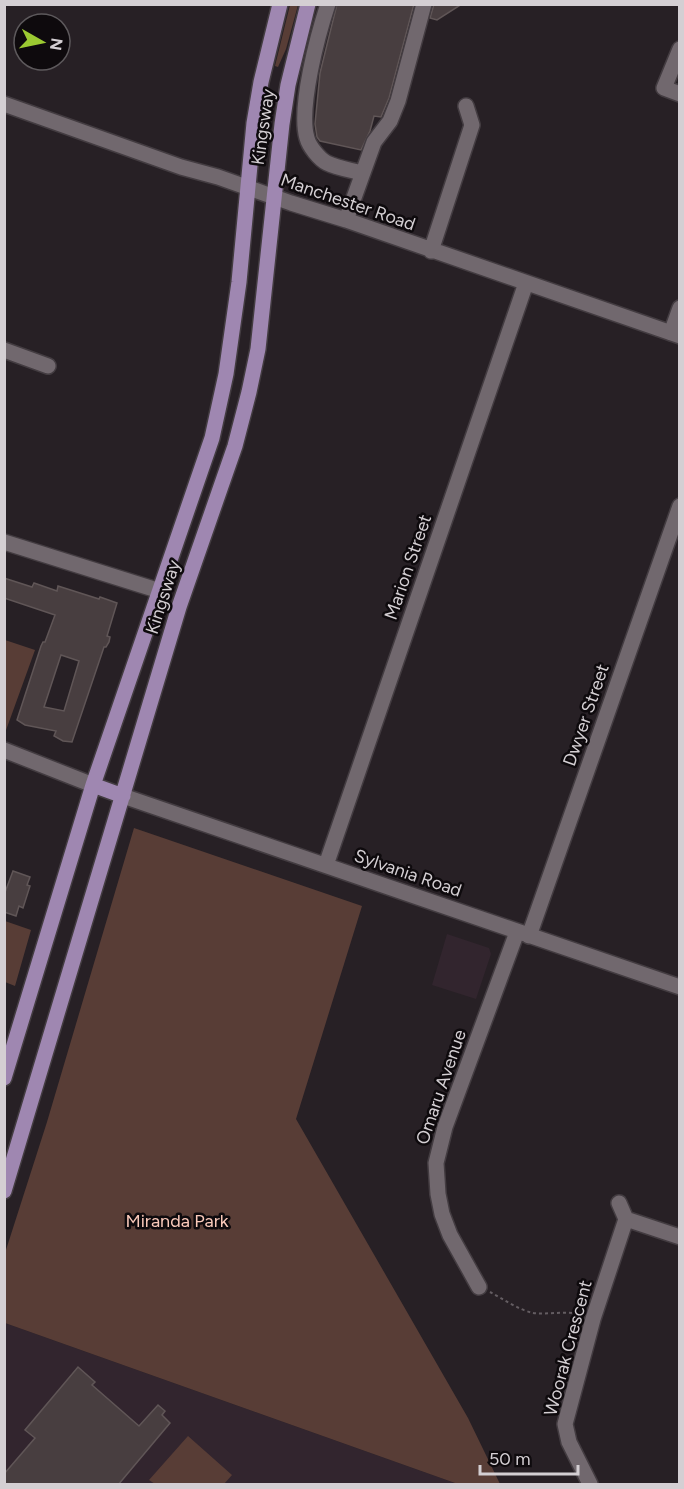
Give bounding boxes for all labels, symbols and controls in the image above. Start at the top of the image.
north arrow [12,12,72,72]
text: N [46,37,67,52]
street label: Kingsway [247,87,279,166]
street label: Manchester Road [278,169,418,235]
street label: Marion Street [380,511,436,623]
street label: Kingsway [141,557,185,637]
street label: Dwyer Street [558,661,614,769]
street label: Sylvania Road [351,844,465,902]
street label: Omaru Avenue [411,1027,471,1147]
park label: Miranda Park [125,1210,229,1232]
street label: Woorak Crescent [539,1278,597,1418]
scale bar [480,1438,578,1476]
text: 50 m [489,1448,531,1470]

